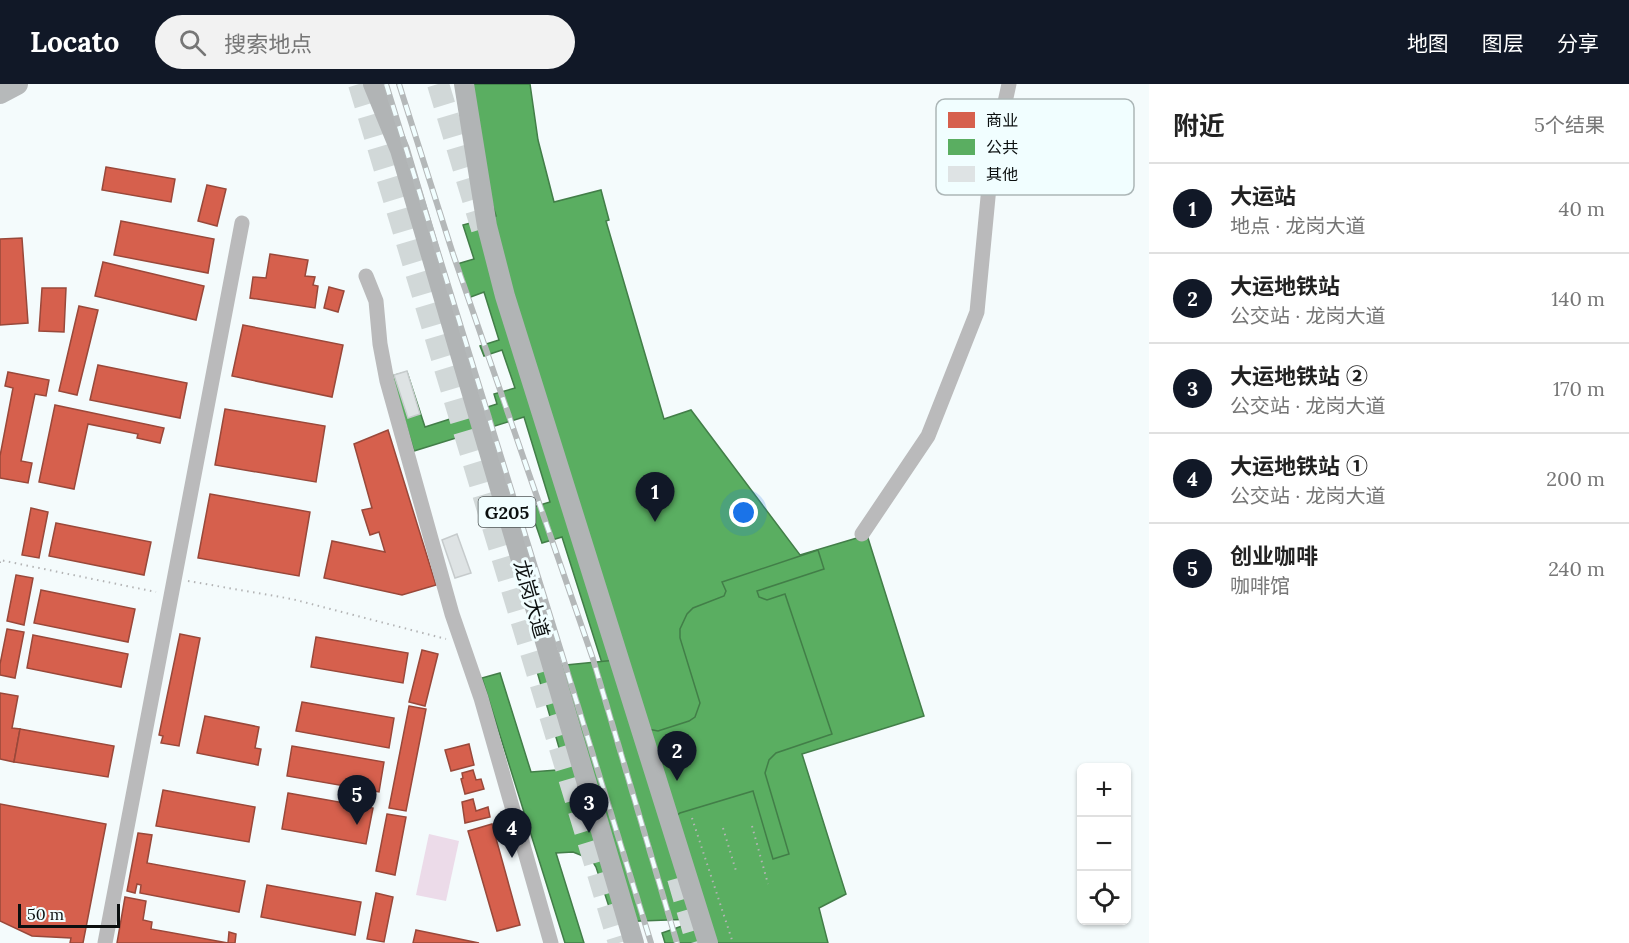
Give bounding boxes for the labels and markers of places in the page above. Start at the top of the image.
pin: 1 [636,472,674,522]
pin: 2 [658,732,696,781]
pin: 5 [338,776,376,825]
pin: 3 [570,784,608,833]
pin: 4 [492,808,532,858]

